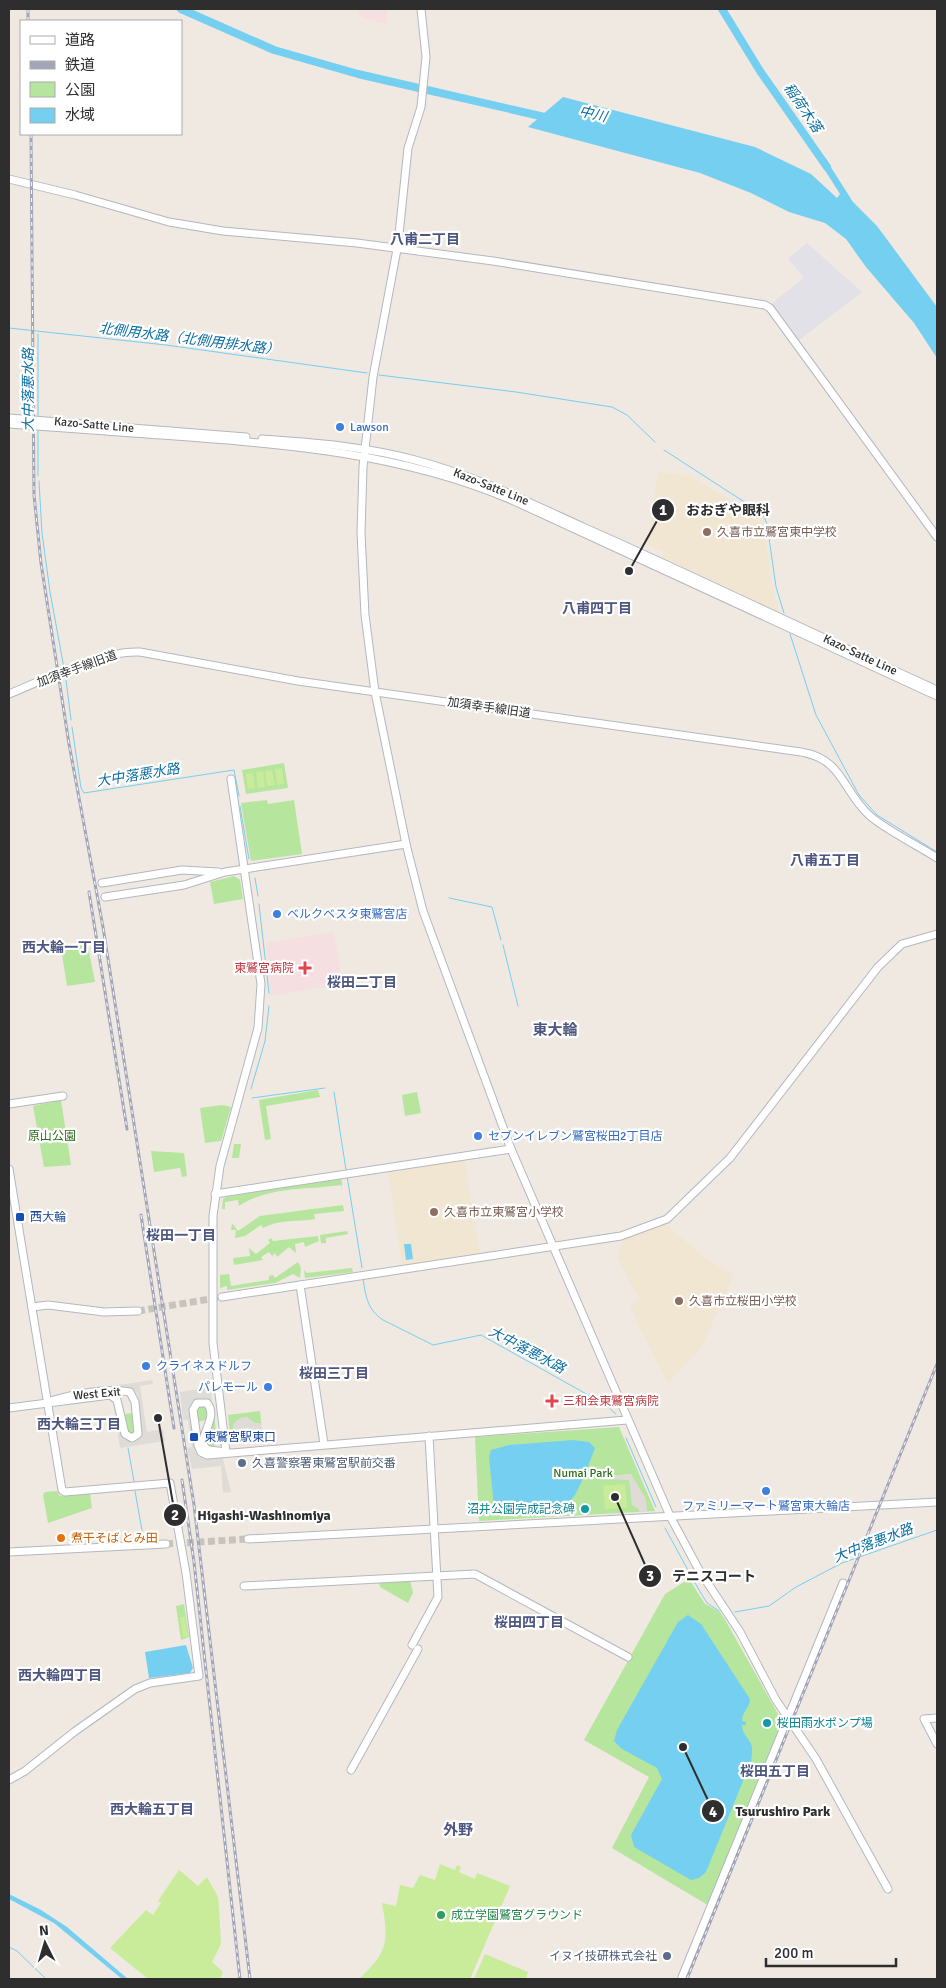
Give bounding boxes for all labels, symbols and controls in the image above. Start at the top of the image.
legend [20,20,182,135]
text: 道路 [65,31,95,49]
text: 鉄道 [65,56,95,74]
water label: 稲荷木落 [780,80,827,138]
text: 公園 [65,81,95,99]
water label: 中川 [577,103,611,126]
text: 水域 [65,106,95,124]
district label: 八甫二丁目 [390,231,460,248]
water label: 北側用水路（北側用排水路） [98,319,280,359]
water label: 大中落悪水路 [20,347,37,432]
street label: Kazo-Satte Line [53,414,135,436]
place label: Lawson [350,420,389,435]
marker: Lawson [334,421,346,433]
street label: Kazo-Satte Line [451,465,531,509]
callout: おおぎや眼科 [651,495,780,524]
text: 1 [659,501,667,519]
text: おおぎや眼科 [686,502,770,519]
place label: 久喜市立鷲宮東中学校 [717,525,837,540]
marker: 久喜市立鷲宮東中学校 [701,526,713,538]
district label: 八甫四丁目 [562,600,632,617]
street label: Kazo-Satte Line [820,631,900,679]
street label: 加須幸手線旧道 [35,648,119,690]
street label: 加須幸手線旧道 [446,695,532,721]
water label: 大中落悪水路 [95,760,182,790]
district label: 八甫五丁目 [790,852,860,869]
place label: ベルクベスタ東鷲宮店 [287,907,407,922]
marker: ベルクベスタ東鷲宮店 [271,908,283,920]
district label: 西大輪一丁目 [22,939,106,956]
place label: 東鷲宮病院 [234,961,294,976]
marker: 東鷲宮病院 [298,961,312,975]
district label: 桜田二丁目 [327,974,397,991]
district label: 東大輪 [532,1021,578,1039]
park label: 原山公園 [28,1129,76,1144]
place label: セブンイレブン鷲宮桜田2丁目店 [488,1129,662,1144]
marker: セブンイレブン鷲宮桜田2丁目店 [472,1130,484,1142]
place label: 久喜市立東鷲宮小学校 [444,1205,564,1220]
marker: 久喜市立東鷲宮小学校 [428,1206,440,1218]
place label: 西大輪 [30,1210,66,1225]
marker: 西大輪 [14,1211,26,1223]
district label: 桜田一丁目 [146,1227,216,1244]
place label: 久喜市立桜田小学校 [689,1294,797,1309]
marker: 久喜市立桜田小学校 [673,1295,685,1307]
water label: 大中落悪水路 [486,1323,569,1378]
place label: クライネスドルフ [156,1359,252,1374]
marker: クライネスドルフ [140,1360,152,1372]
district label: 桜田三丁目 [299,1365,369,1382]
place label: パレモール [198,1380,258,1395]
marker: パレモール [262,1381,274,1393]
street label: West Exit [73,1384,121,1404]
marker: 三和会東鷲宮病院 [545,1394,559,1408]
place label: 三和会東鷲宮病院 [563,1394,659,1409]
district label: 西大輪三丁目 [37,1416,121,1433]
place label: 東鷲宮駅東口 [204,1430,276,1445]
marker: 東鷲宮駅東口 [188,1431,200,1443]
place label: 久喜警察署東鷲宮駅前交番 [252,1456,396,1471]
marker: 久喜警察署東鷲宮駅前交番 [236,1457,248,1469]
park label: Numai Park [553,1466,613,1481]
marker: ファミリーマート鷲宮東大輪店 [760,1485,772,1497]
place label: ファミリーマート鷲宮東大輪店 [682,1499,850,1514]
callout: Higashi-Washinomiya [162,1501,341,1530]
place label: 沼井公園完成記念碑 [467,1502,575,1517]
marker: 沼井公園完成記念碑 [579,1503,591,1515]
text: 2 [171,1506,179,1524]
text: Higashi-Washinomiya [197,1507,331,1524]
water label: 大中落悪水路 [831,1520,916,1566]
place label: 煮干そば とみ田 [71,1531,158,1546]
marker: 煮干そば とみ田 [55,1532,67,1544]
callout: テニスコート [637,1562,766,1591]
text: 3 [646,1567,654,1585]
text: テニスコート [672,1568,756,1585]
district label: 桜田四丁目 [494,1614,564,1631]
district label: 西大輪四丁目 [18,1667,102,1684]
place label: 桜田雨水ポンプ場 [777,1716,873,1731]
marker: 桜田雨水ポンプ場 [761,1717,773,1729]
district label: 桜田五丁目 [740,1763,810,1780]
callout: Tsurushiro Park [701,1797,841,1826]
district label: 西大輪五丁目 [110,1801,194,1818]
text: 4 [709,1803,717,1821]
text: Tsurushiro Park [736,1803,831,1820]
district label: 外野 [443,1821,473,1839]
place label: 成立学園鷲宮グラウンド [451,1908,583,1923]
marker: 成立学園鷲宮グラウンド [435,1909,447,1921]
north arrow [20,1918,70,1968]
text: N [38,1922,50,1939]
scale bar [766,1936,896,1968]
text: 200 m [774,1944,814,1962]
place label: イヌイ技研株式会社 [549,1949,657,1964]
marker: イヌイ技研株式会社 [661,1950,673,1962]

